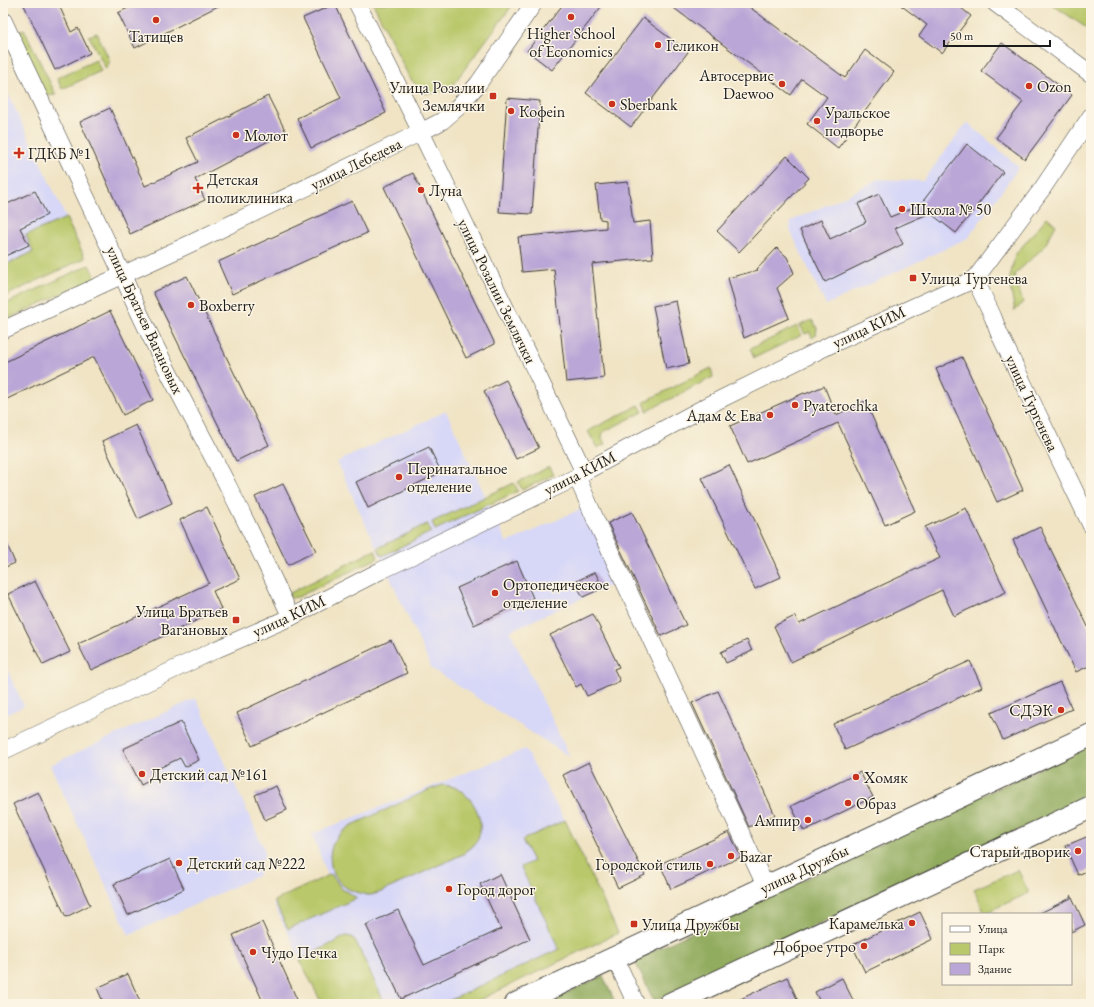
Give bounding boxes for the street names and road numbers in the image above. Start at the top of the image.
street label: улица Лебедева [307,133,405,195]
street label: улица Розалии Землячки [453,215,542,368]
street label: улица Братьев Вагановых [101,243,189,398]
street label: улица КИМ [829,301,909,353]
street label: улица Тургенева [1000,351,1064,455]
street label: улица КИМ [540,446,620,500]
street label: улица КИМ [249,590,329,642]
street label: улица Дружбы [756,839,852,899]

